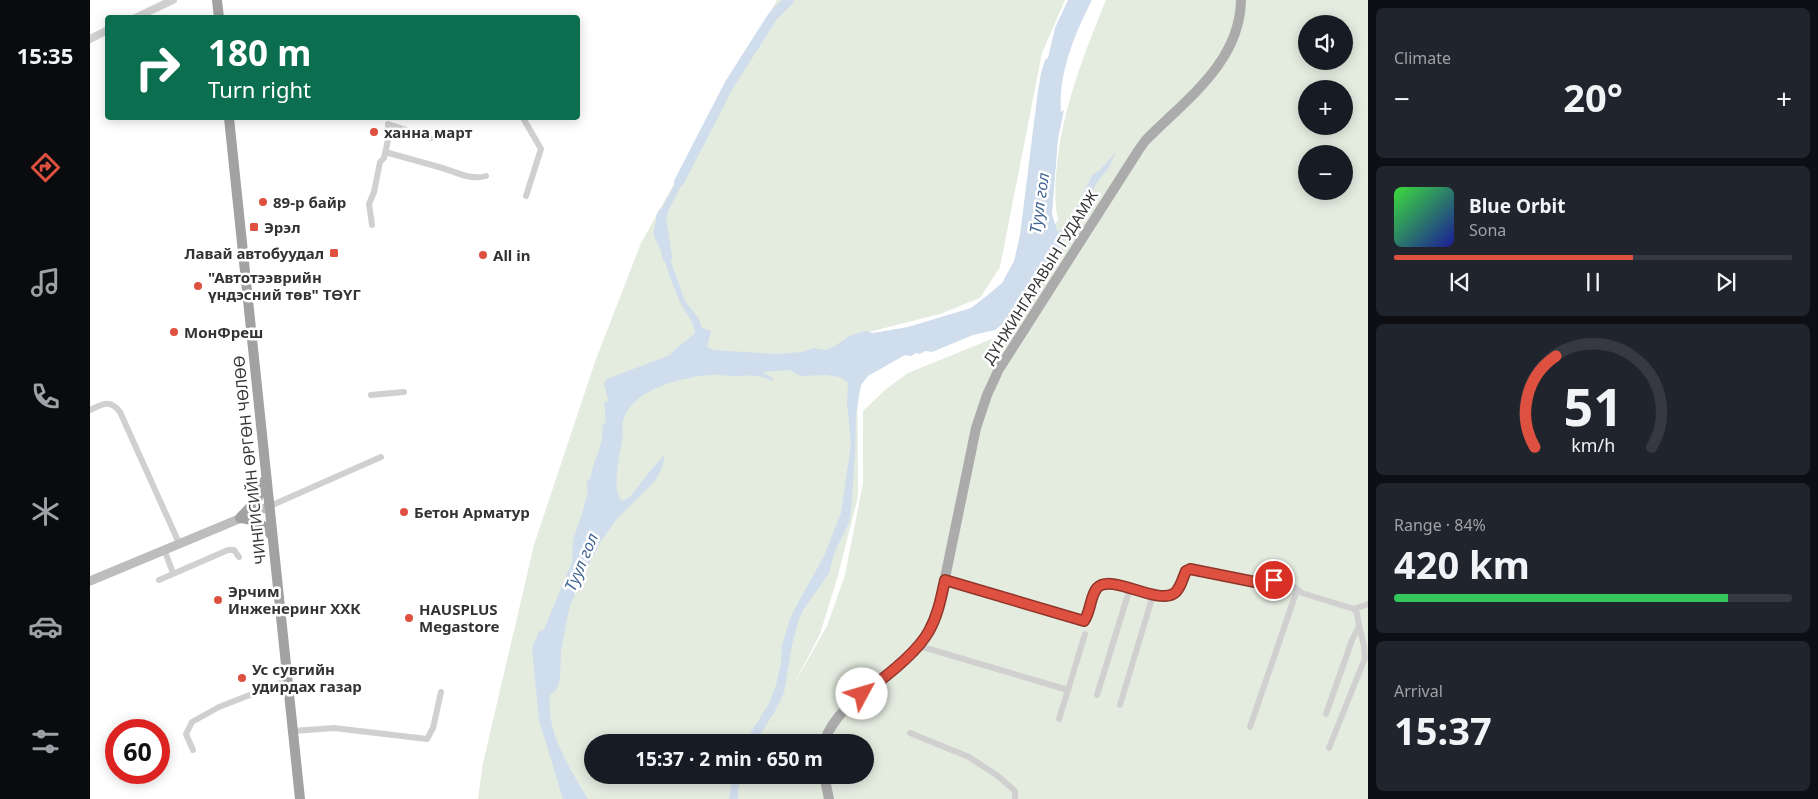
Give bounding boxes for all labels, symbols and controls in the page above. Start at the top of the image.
map controls [1298,15,1353,200]
button: sound [1298,15,1353,70]
text: 180 m [208,29,311,76]
icon: right [125,35,190,100]
text: 15:35 [17,40,73,70]
text: Climate [1394,47,1451,69]
text: 20° [1563,71,1623,123]
text: Turn right [208,74,311,104]
text: − [1394,79,1410,117]
text: + [1776,79,1792,117]
button: + [1298,80,1353,135]
place label: ханна март [384,122,473,142]
marker: ханна март [368,126,380,138]
button: − [1298,145,1353,200]
icon: directions [28,150,63,185]
water label: Туул гол [1024,171,1054,235]
street label: ДҮНЖИНГАРАВЫН ГУДАМЖ [978,186,1102,368]
place label: 89-р байр [273,192,346,212]
text: Blue Orbit [1469,193,1565,219]
marker: 89-р байр [257,196,269,208]
place label: Эрэл [264,217,301,237]
text: Sona [1469,219,1506,241]
marker: Эрэл [248,221,260,233]
place label: Лавай автобуудал [185,243,324,263]
place label: All in [493,245,530,265]
marker: Лавай автобуудал [328,247,340,259]
marker: All in [477,249,489,261]
icon: music [28,265,63,300]
place label: "Автотээврийн үндэсний төв" ТӨҮГ [208,267,361,304]
icon: previous [1446,268,1474,296]
icon: pause [1579,268,1607,296]
icon: next [1712,268,1740,296]
marker: "Автотээврийн үндэсний төв" ТӨҮГ [192,280,204,292]
place label: МонФреш [184,322,263,342]
marker: МонФреш [168,326,180,338]
street label: ЧИНГИСИЙН ӨРГӨН ЧӨЛӨӨ [228,355,270,565]
text: 51 [1563,370,1623,441]
icon: phone [28,379,63,414]
text: km/h [1571,433,1615,457]
icon: climate [28,494,63,529]
place label: Бетон Арматур [414,502,530,522]
marker: Бетон Арматур [398,506,410,518]
text: Range · 84% [1394,514,1486,536]
water label: Туул гол [559,530,603,594]
text: 420 km [1394,538,1530,590]
pin [1253,559,1295,601]
icon: arrive [1260,566,1288,594]
place label: Эрчим Инженеринг ХХК [228,581,361,618]
marker: Эрчим Инженеринг ХХК [212,594,224,606]
place label: HAUSPLUS Megastore [419,599,499,636]
icon: car [28,609,63,644]
marker: HAUSPLUS Megastore [403,612,415,624]
place label: Ус сувгийн удирдах газар [251,659,362,696]
position arrow [835,667,887,719]
marker: Ус сувгийн удирдах газар [236,672,248,684]
text: Arrival [1394,680,1443,702]
text: 15:37 [1394,704,1492,756]
speed limit sign: 60 [105,719,170,784]
icon: filters [28,724,63,759]
text: 15:37 · 2 min · 650 m [635,746,823,772]

